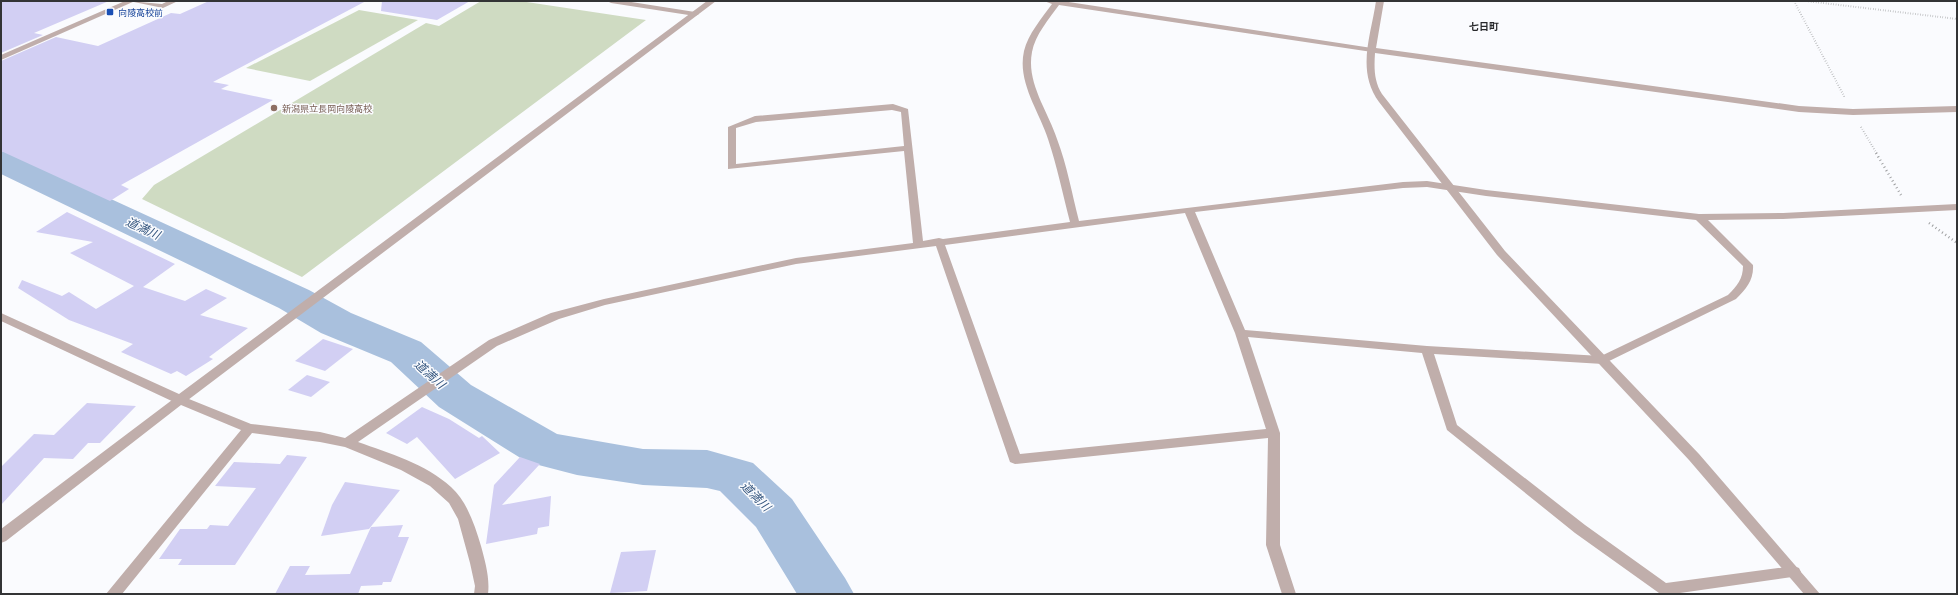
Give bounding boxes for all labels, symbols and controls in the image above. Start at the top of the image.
marker: 向陵高校前 [105,7,115,17]
place label: 向陵高校前 [118,7,163,18]
district label: 七日町 [1469,20,1499,33]
marker: 新潟県立長岡向陵高校 [269,103,279,113]
place label: 新潟県立長岡向陵高校 [282,103,372,114]
water label: 道満川 [124,214,164,243]
water label: 道満川 [412,356,450,393]
water label: 道満川 [738,478,775,515]

